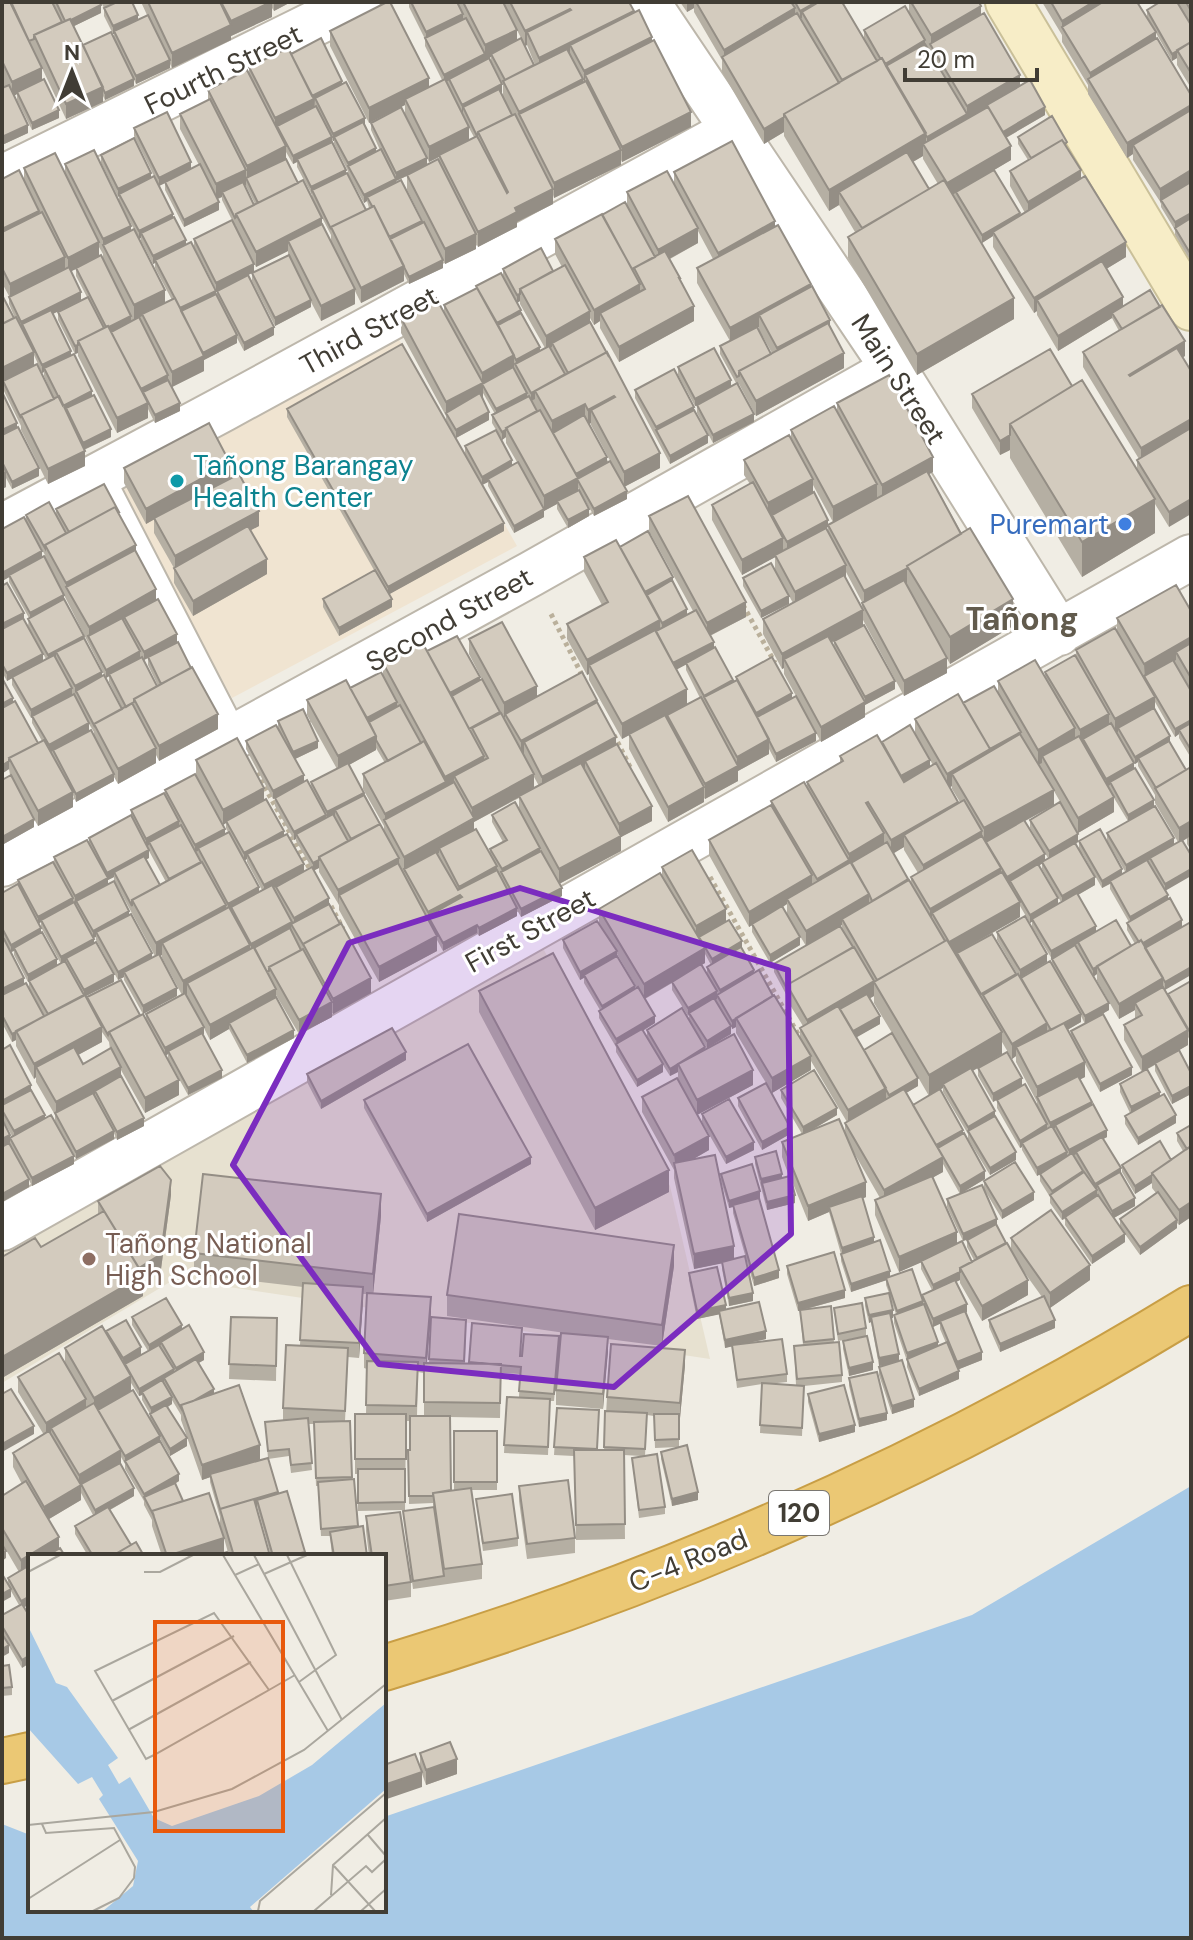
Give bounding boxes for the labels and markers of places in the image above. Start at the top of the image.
place label: Tañong Barangay Health Center [193,447,413,516]
marker: Tañong Barangay Health Center [168,472,186,490]
place label: Puremart [989,506,1109,543]
marker: Puremart [1116,515,1134,533]
place label: Tañong National High School [105,1225,312,1294]
marker: Tañong National High School [80,1250,98,1268]

